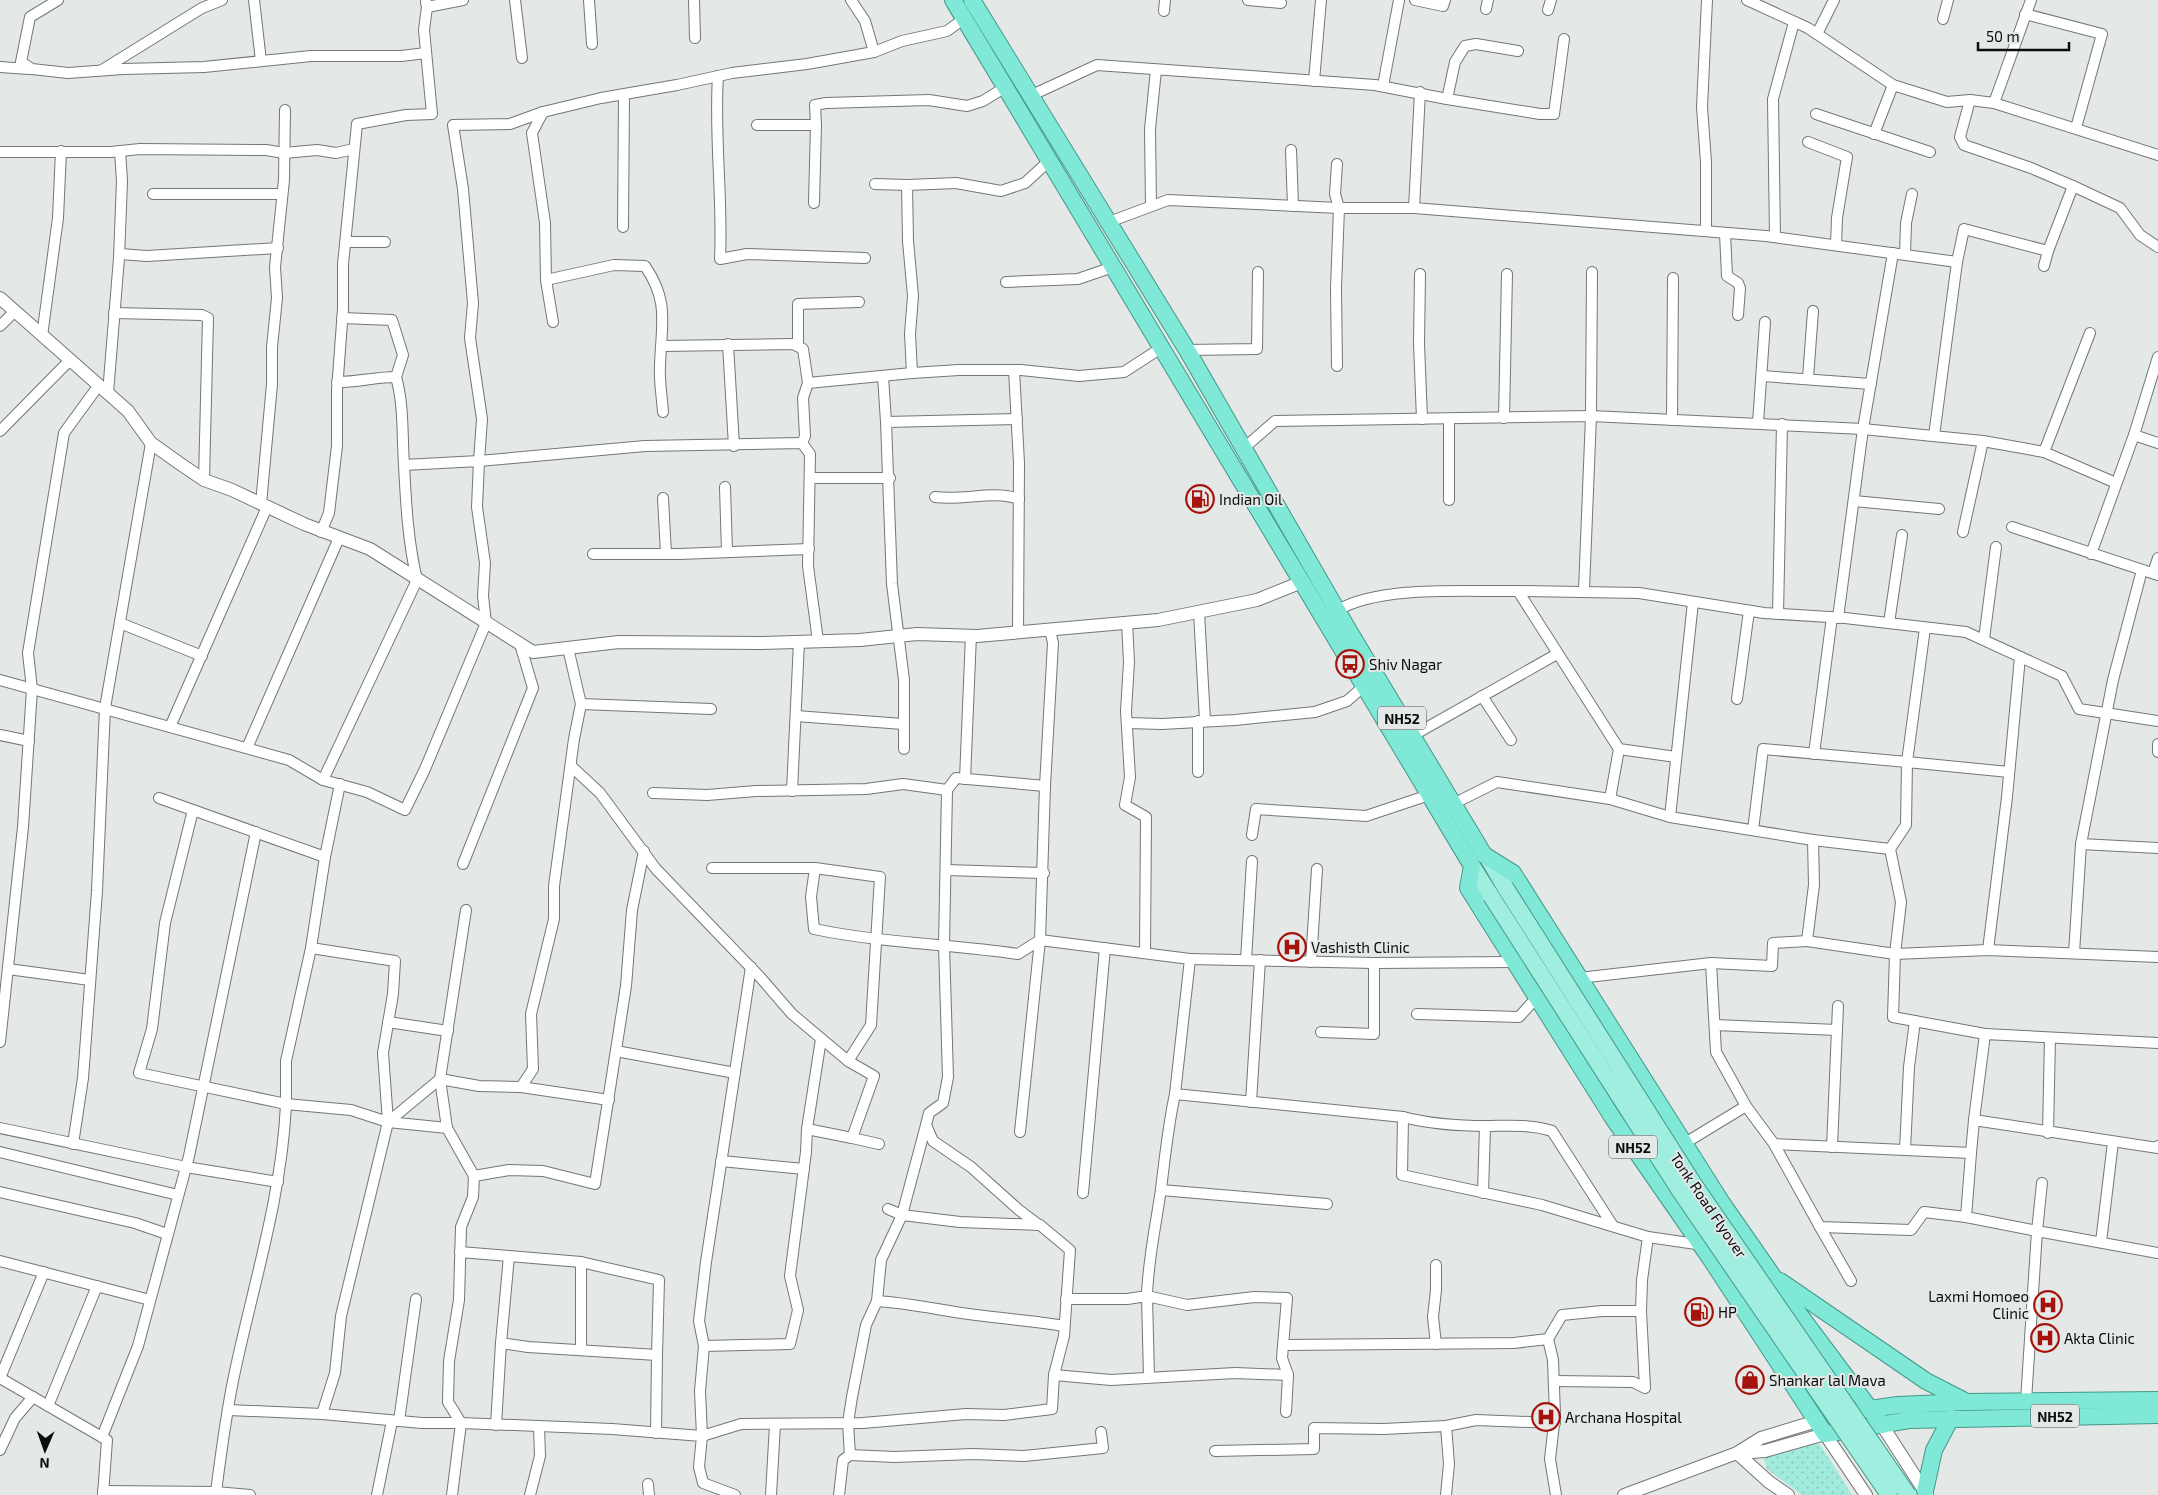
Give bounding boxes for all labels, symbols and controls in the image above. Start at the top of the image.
scale bar [1978,20,2069,52]
text: 50 m [1986,27,2020,45]
fuel station icon: Indian Oil [1185,484,1215,514]
place label: Indian Oil [1219,490,1283,508]
bus stop icon: Shiv Nagar [1335,649,1365,679]
place label: Shiv Nagar [1369,655,1442,673]
road number: NH52 [1378,706,1426,730]
hospital icon: Vashisth Clinic [1277,932,1307,962]
place label: Vashisth Clinic [1311,938,1410,956]
road number: NH52 [1609,1136,1657,1158]
street label: Tonk Road Flyover [1667,1149,1751,1261]
place label: Laxmi Homoeo Clinic [1928,1287,2029,1322]
hospital icon: Laxmi Homoeo Clinic [2033,1290,2063,1320]
fuel station icon: HP [1684,1297,1714,1327]
place label: HP [1718,1303,1737,1321]
hospital icon: Akta Clinic [2030,1323,2060,1353]
place label: Akta Clinic [2064,1329,2135,1347]
shop icon: Shankar lal Mava [1735,1365,1765,1395]
place label: Shankar lal Mava [1769,1371,1886,1389]
hospital icon: Archana Hospital [1531,1402,1561,1432]
road number: NH52 [2031,1404,2079,1428]
place label: Archana Hospital [1565,1408,1682,1426]
north arrow [20,1425,70,1475]
text: N [39,1455,50,1472]

